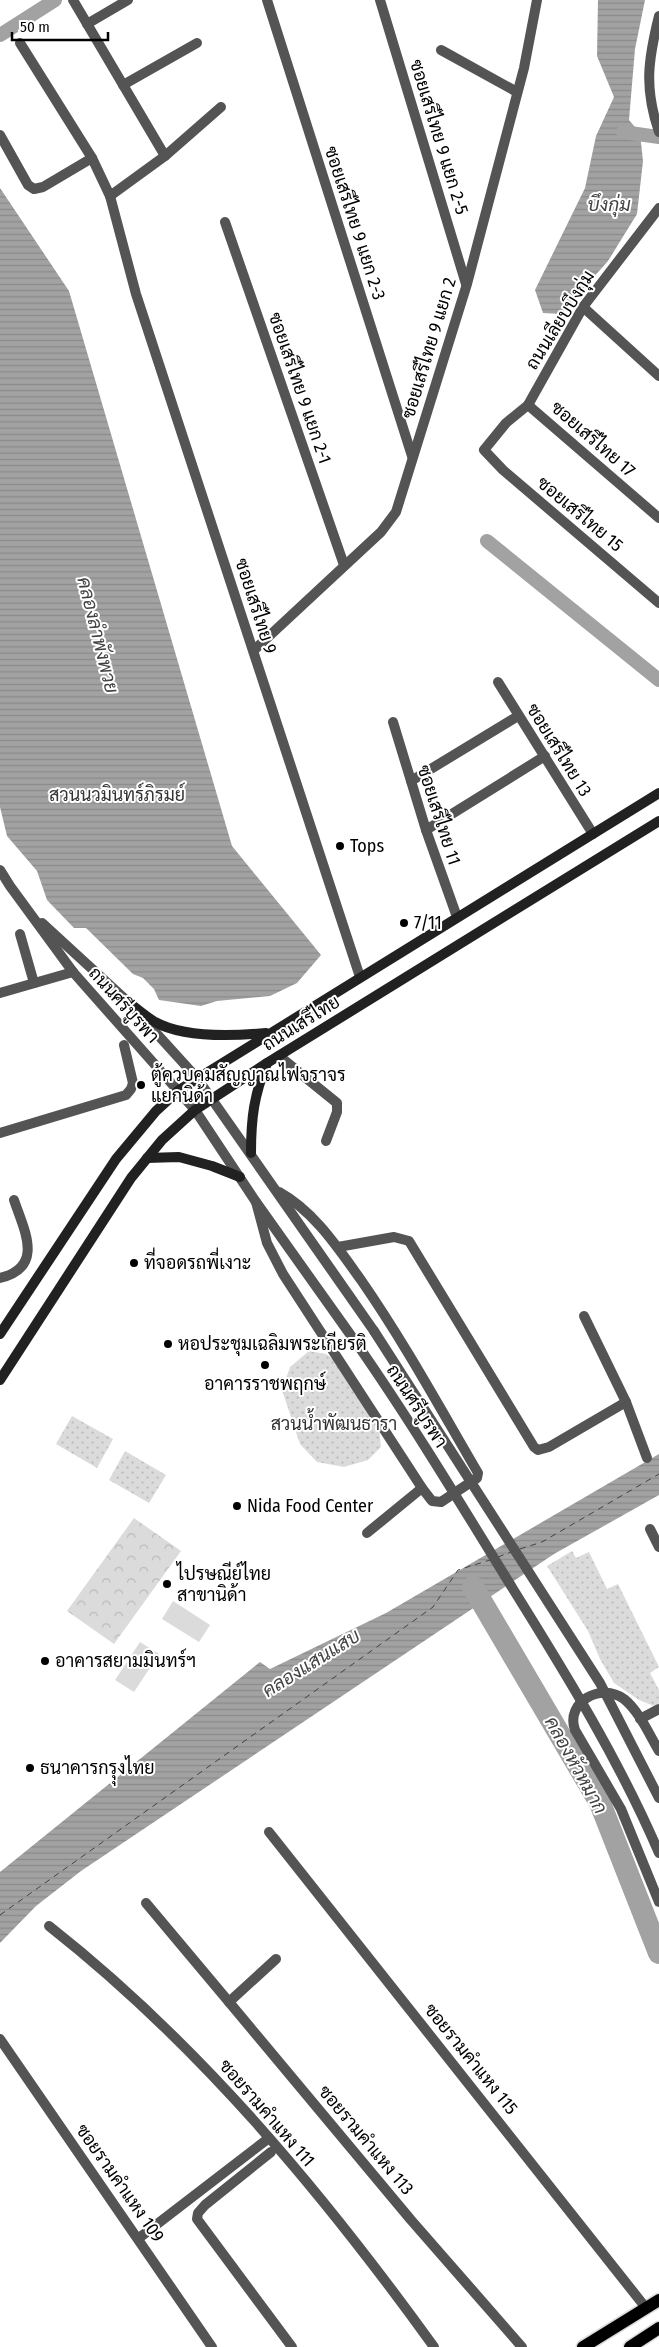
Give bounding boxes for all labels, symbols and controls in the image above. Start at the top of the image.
scale bar [12,10,109,42]
text: 50 m [20,18,50,36]
street label: ซอยเสรีไทย 9 แยก 2-5 [405,56,475,217]
street label: ซอยเสรีไทย 9 แยก 2-3 [320,143,392,302]
water label: บึงกุ่ม [587,193,631,217]
street label: ถนนเลียบบึงกุ่ม [519,265,600,374]
street label: ซอยเสรีไทย 9 แยก 2 [395,274,461,421]
street label: ซอยเสรีไทย 9 แยก 2-1 [264,309,338,467]
street label: ซอยเสรีไทย 17 [546,395,641,482]
street label: ซอยเสรีไทย 15 [533,470,629,556]
street label: ซอยเสรีไทย 9 [230,555,284,656]
water label: คลองลำพังพวย [72,574,124,696]
street label: ซอยเสรีไทย 13 [522,699,598,800]
street label: ซอยเสรีไทย 11 [412,762,467,868]
park label: สวนนวมินทร์ภิรมย์ [49,782,185,806]
place label: Tops [350,835,384,857]
marker: Tops [334,840,346,852]
place label: 7/11 [414,912,442,934]
marker: 7/11 [398,917,410,929]
street label: ถนนศรีบูรพา [83,961,165,1049]
street label: ถนนเสรีไทย [257,989,344,1055]
place label: ตู้ควบคุมสัญญาณไฟจราจร แยกนิด้า [151,1062,346,1107]
marker: ตู้ควบคุมสัญญาณไฟจราจร แยกนิด้า [135,1079,147,1091]
place label: ที่จอดรถพี่เงาะ [144,1247,251,1274]
marker: ที่จอดรถพี่เงาะ [128,1257,140,1269]
place label: หอประชุมเฉลิมพระเกียรติ [178,1331,367,1356]
marker: หอประชุมเฉลิมพระเกียรติ [162,1338,174,1350]
marker: อาคารราชพฤกษ์ [259,1359,271,1371]
street label: ถนนศรีบูรพา [380,1359,454,1453]
place label: อาคารราชพฤกษ์ [204,1371,327,1395]
park label: สวนน้ำพัฒนธารา [271,1408,397,1435]
place label: Nida Food Center [247,1495,374,1517]
marker: Nida Food Center [231,1500,243,1512]
place label: ไปรษณีย์ไทย สาขานิด้า [175,1561,271,1606]
marker: ไปรษณีย์ไทย สาขานิด้า [161,1578,173,1590]
water label: คลองแสนแสบ [258,1624,364,1702]
place label: อาคารสยามมินทร์ฯ [55,1648,196,1672]
marker: อาคารสยามมินทร์ฯ [39,1655,51,1667]
water label: คลองหัวหมาก [540,1712,612,1818]
place label: ธนาคารกรุุงไทย [40,1755,155,1786]
marker: ธนาคารกรุุงไทย [24,1762,36,1774]
street label: ซอยรามคำแหง 115 [420,1999,522,2119]
street label: ซอยรามคำแหง 111 [214,2055,320,2171]
street label: ซอยรามคำแหง 113 [314,2081,418,2199]
street label: ซอยรามคำแหง 109 [71,2120,169,2246]

